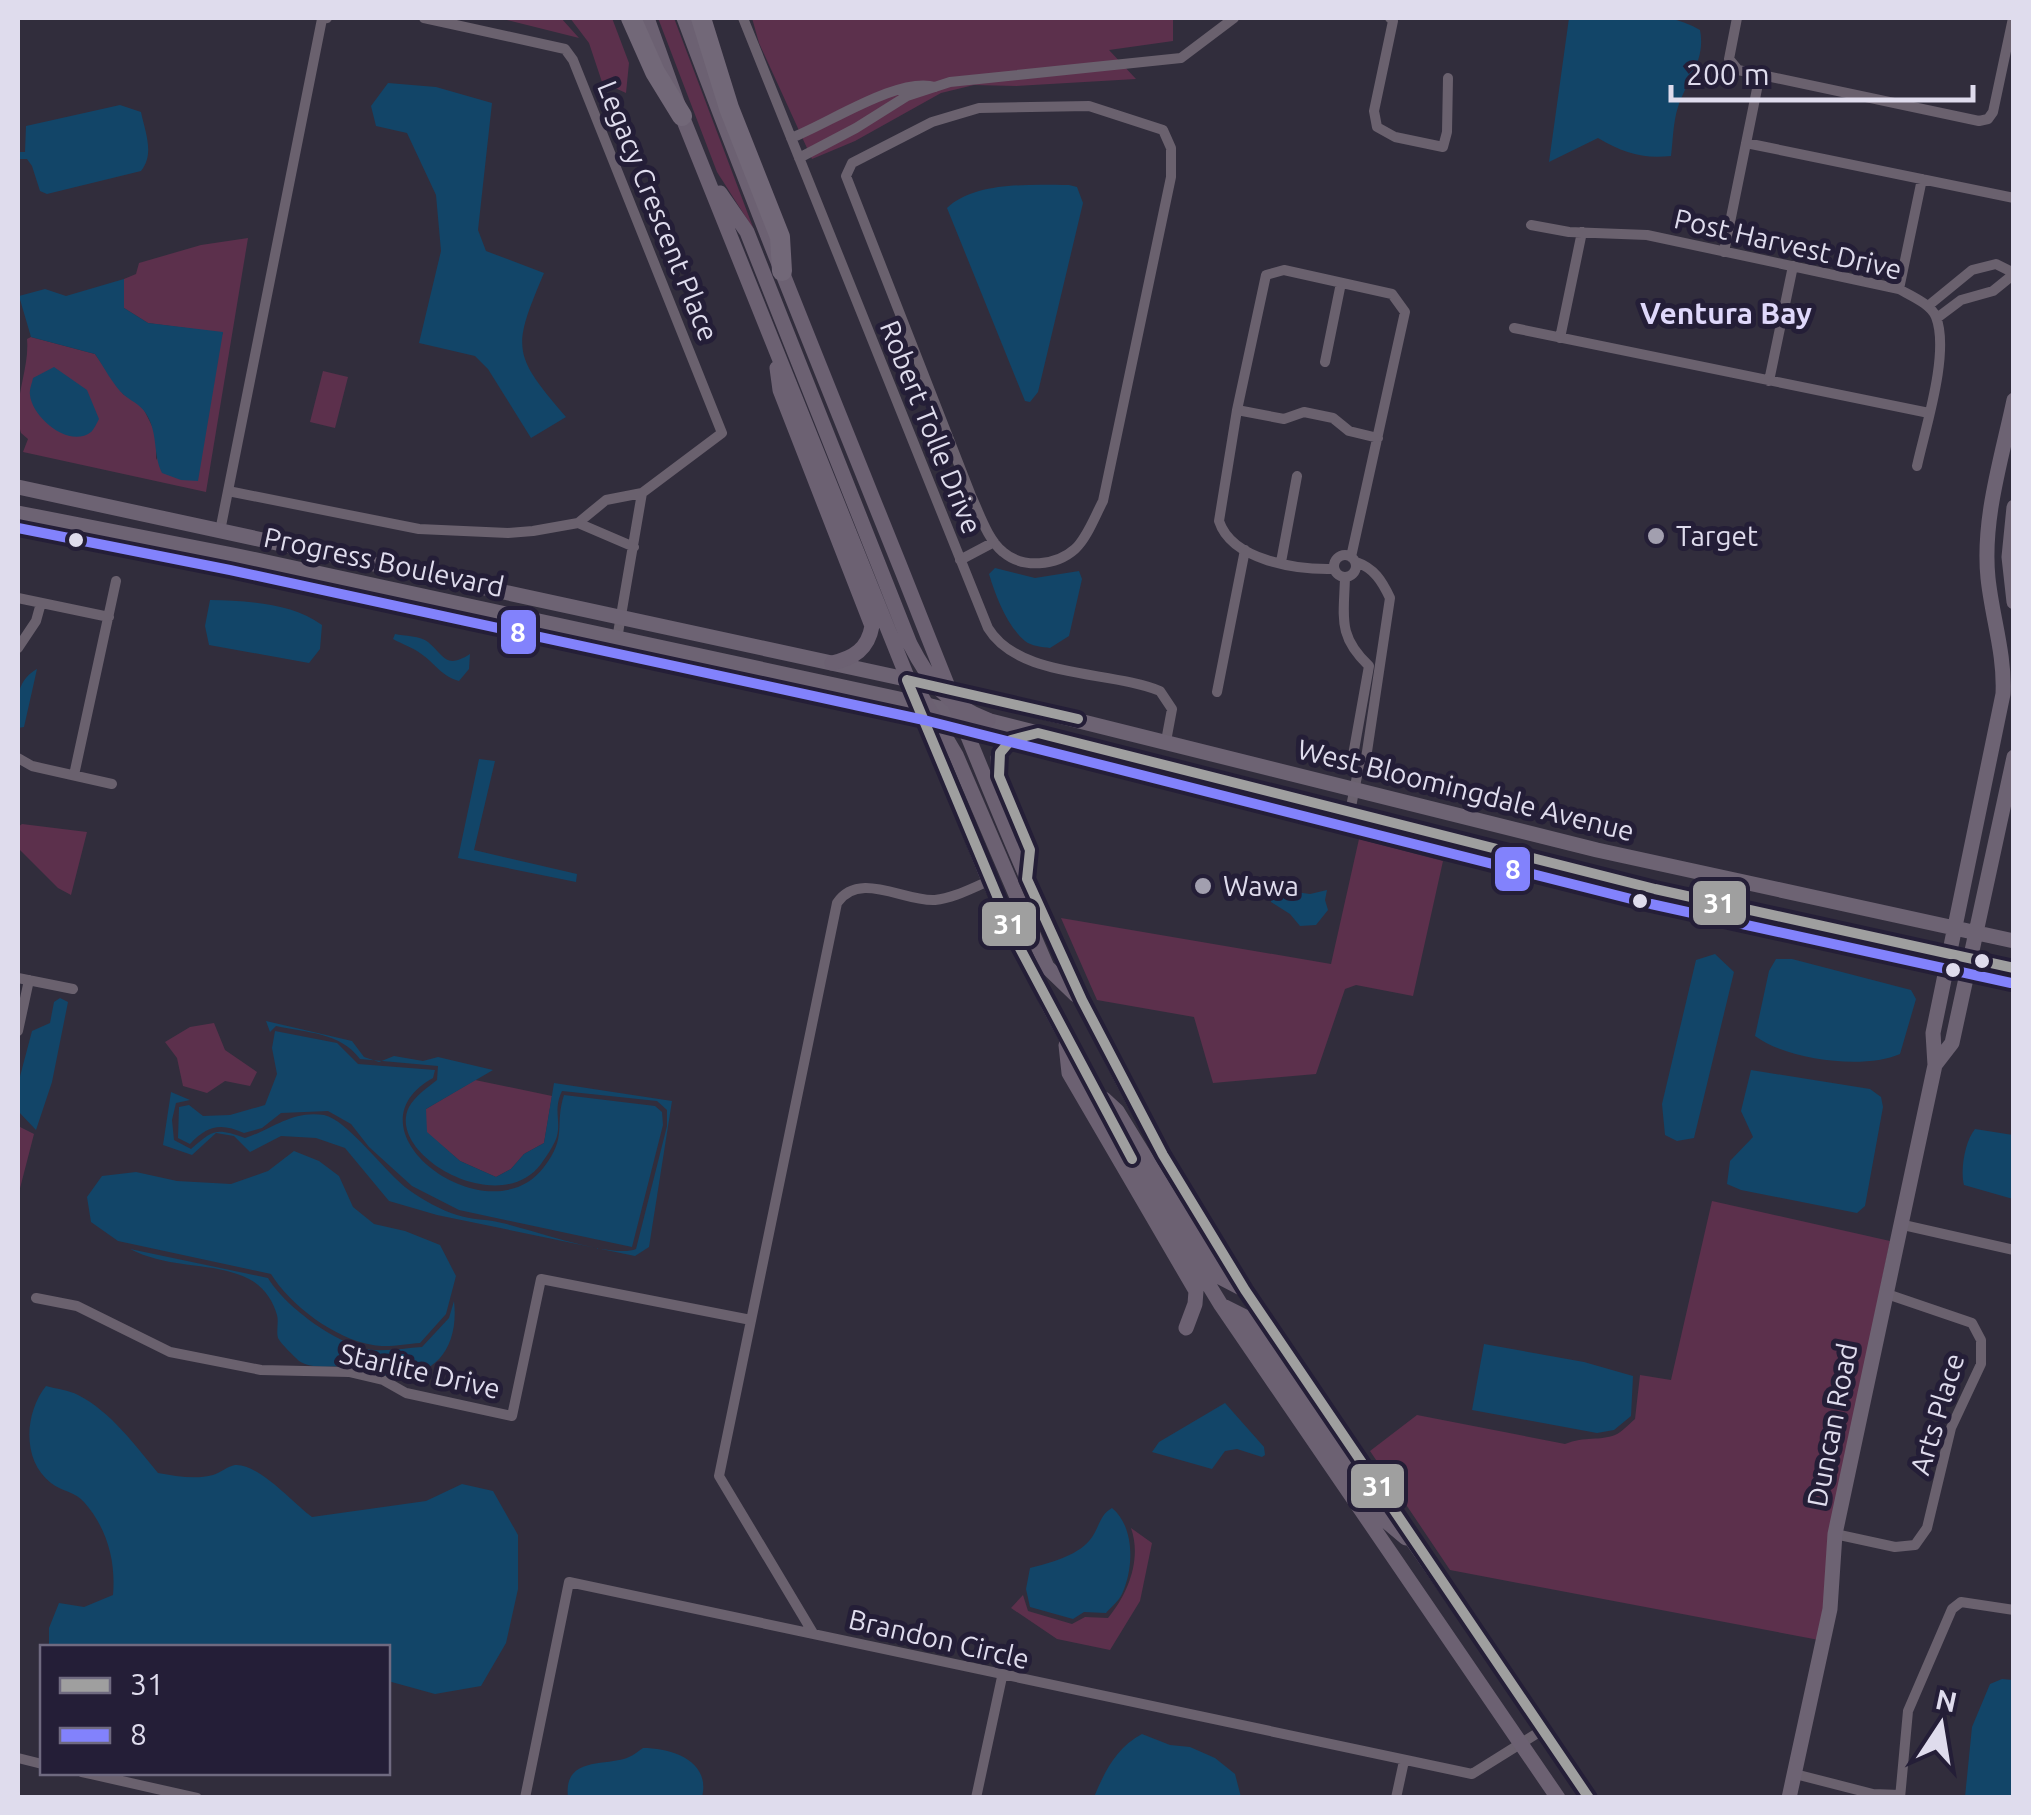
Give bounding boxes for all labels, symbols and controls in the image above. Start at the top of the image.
scale bar [1671,40,1974,102]
text: 200 m [1686,57,1770,91]
street label: Legacy Crescent Place [592,76,725,345]
street label: Post Harvest Drive [1671,202,1905,285]
district label: Ventura Bay [1640,296,1812,330]
street label: Robert Tolle Drive [875,316,988,538]
place label: Target [1676,520,1758,551]
street label: Progress Boulevard [261,521,507,602]
marker: Target [1645,525,1667,547]
unlabelled marker [66,530,86,550]
line badge: 8 [499,608,538,656]
text: 8 [510,616,526,647]
street label: West Bloomingdale Avenue [1295,733,1638,846]
line badge: 8 [1493,845,1532,893]
text: 8 [1505,853,1521,884]
place label: Wawa [1223,870,1299,901]
marker: Wawa [1192,875,1214,897]
line badge: 31 [1691,879,1748,927]
text: 31 [1703,887,1735,918]
unlabelled marker [1630,891,1650,911]
line badge: 31 [980,900,1038,948]
text: 31 [993,908,1025,939]
unlabelled marker [1972,951,1992,971]
unlabelled marker [1943,960,1963,980]
street label: Starlite Drive [337,1337,503,1404]
street label: Duncan Road [1800,1340,1863,1509]
street label: Arts Place [1903,1349,1970,1478]
line badge: 31 [1349,1462,1406,1510]
text: 31 [1362,1470,1394,1501]
street label: Brandon Circle [846,1603,1032,1674]
legend [40,1645,390,1775]
text: 31 [130,1667,164,1701]
north arrow [1891,1675,1991,1775]
text: N [1933,1683,1960,1717]
text: 8 [130,1717,147,1751]

